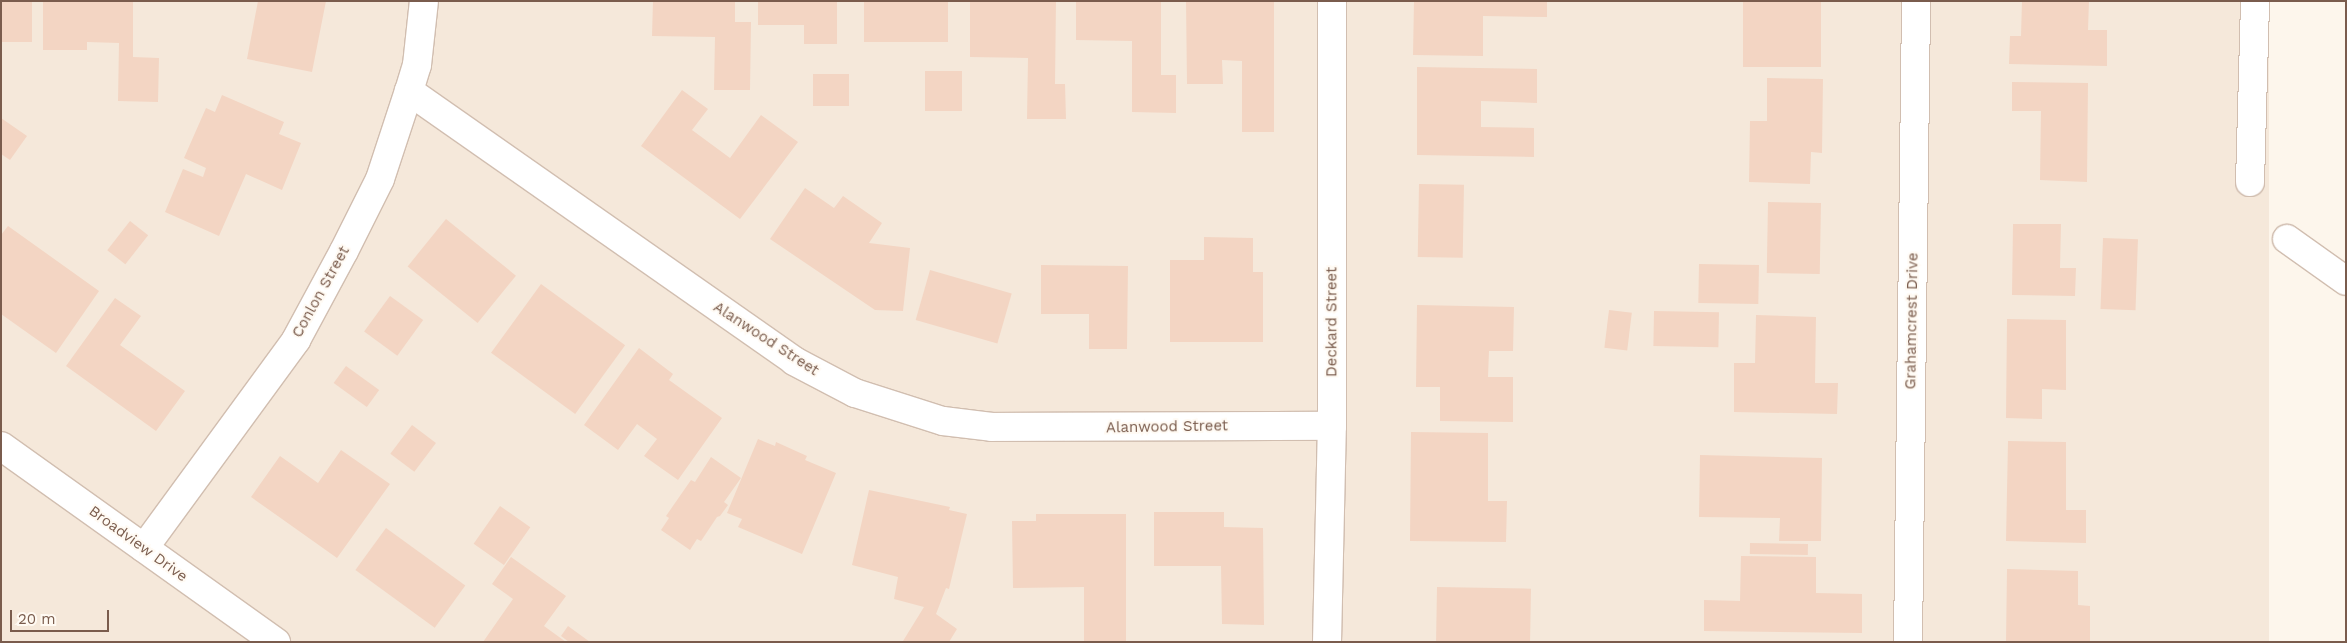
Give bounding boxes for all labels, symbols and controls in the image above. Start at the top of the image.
street label: Conlon Street [288,243,354,341]
street label: Grahamcrest Drive [1902,252,1922,390]
street label: Deckard Street [1323,267,1341,377]
street label: Alanwood Street [710,298,822,380]
street label: Alanwood Street [1106,417,1228,437]
street label: Broadview Drive [85,502,191,586]
scale bar [12,600,111,632]
text: 20 m [18,610,56,628]

